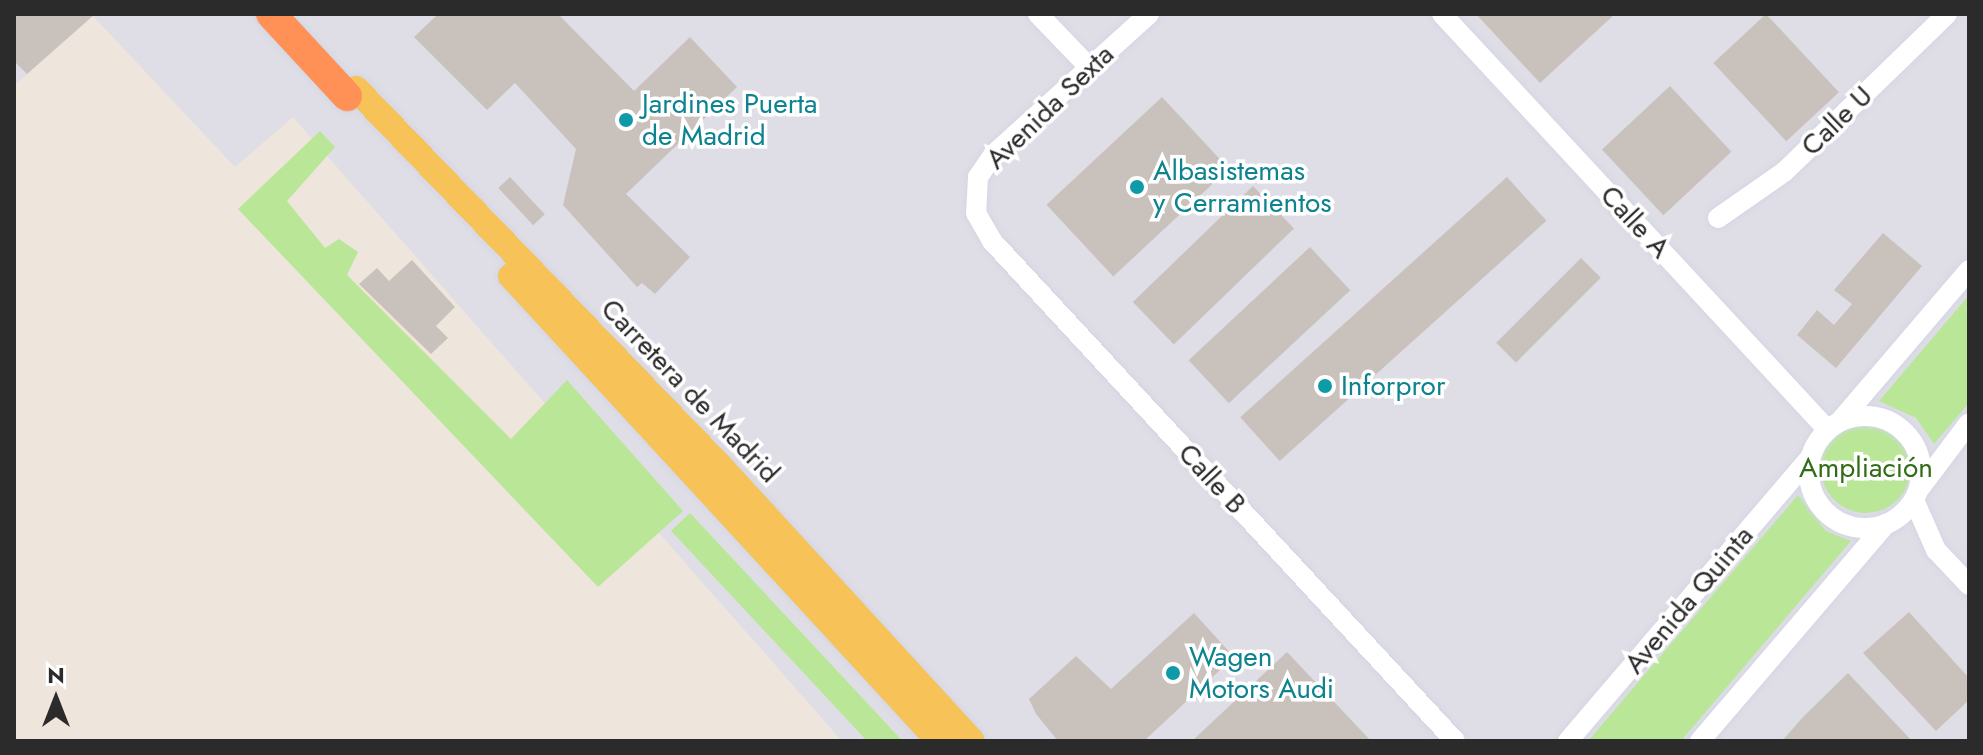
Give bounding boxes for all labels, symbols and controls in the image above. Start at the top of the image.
street label: Avenida Sexta [979,38,1121,176]
street label: Calle U [1794,79,1880,163]
place label: Jardines Puerta de Madrid [642,87,818,153]
marker: Jardines Puerta de Madrid [617,111,635,129]
place label: Albasistemas y Cerramientos [1153,154,1332,220]
marker: Albasistemas y Cerramientos [1128,178,1146,196]
street label: Calle A [1593,179,1677,265]
street label: Carretera de Madrid [594,292,786,490]
place label: Inforpror [1341,369,1445,403]
marker: Inforpror [1316,377,1334,395]
street label: Calle B [1171,437,1253,521]
park label: Ampliación [1799,451,1933,485]
street label: Avenida Quinta [1618,519,1760,681]
place label: Wagen Motors Audi [1189,640,1334,706]
north arrow [16,659,96,739]
text: N [47,659,65,691]
marker: Wagen Motors Audi [1164,664,1182,682]

